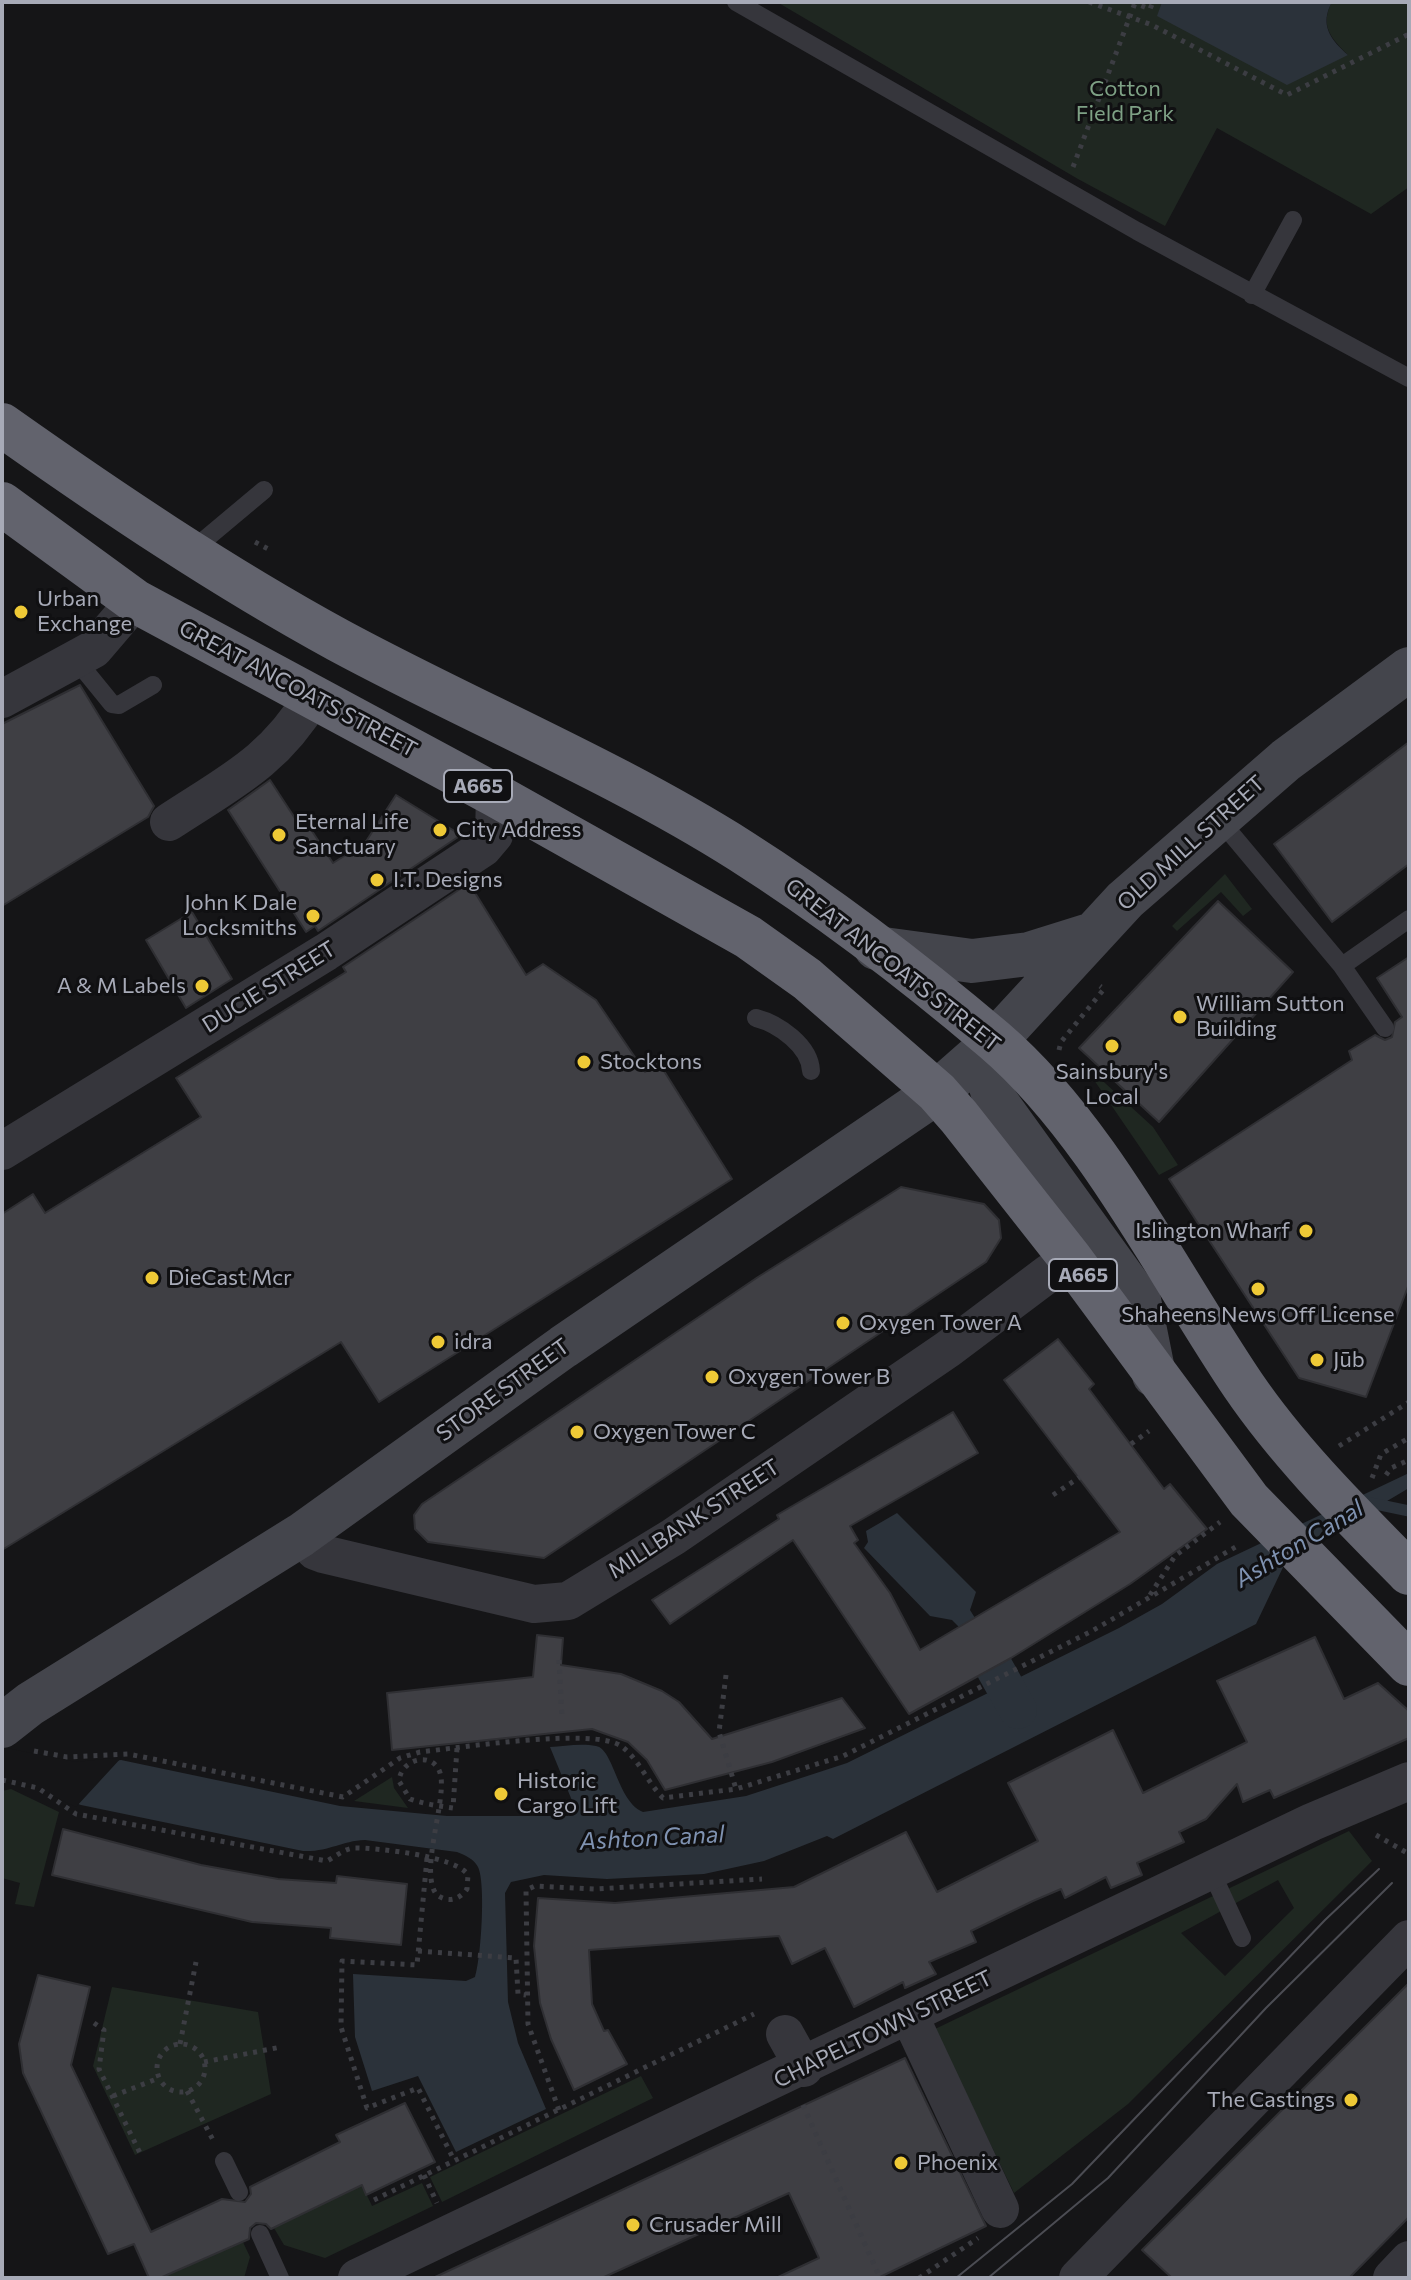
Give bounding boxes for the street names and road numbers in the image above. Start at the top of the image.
street label: GREAT ANCOATS STREET [174,615,422,763]
road number: A665 [444,770,512,802]
street label: OLD MILL STREET [1112,770,1270,916]
street label: GREAT ANCOATS STREET [780,873,1006,1057]
street label: DUCIE STREET [197,935,341,1039]
road number: A665 [1049,1259,1117,1291]
street label: STORE STREET [431,1333,575,1447]
street label: MILLBANK STREET [603,1454,785,1584]
street label: CHAPELTOWN STREET [769,1965,997,2093]

